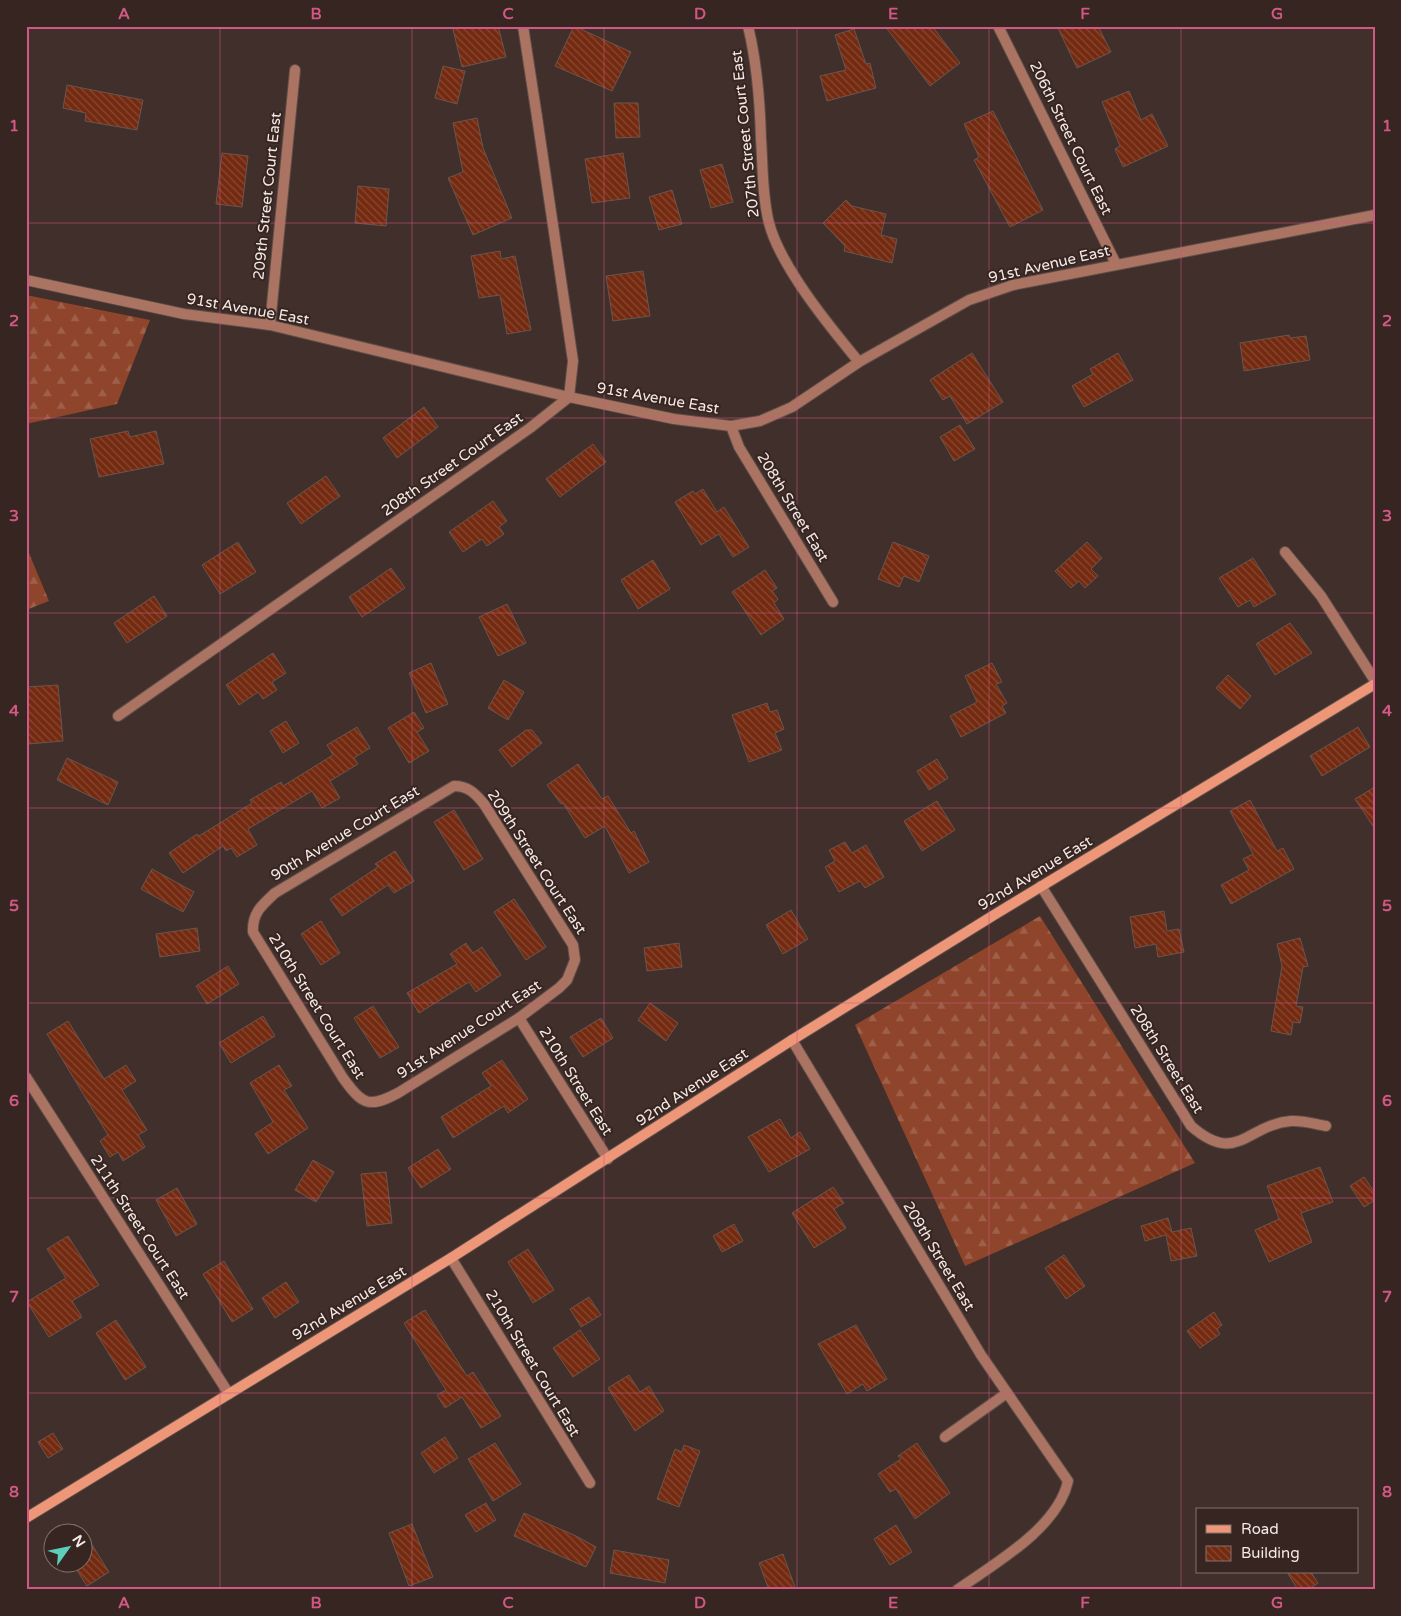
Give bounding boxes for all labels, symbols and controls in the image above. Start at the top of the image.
text: A [118,4,130,24]
text: B [310,4,322,24]
text: C [502,4,514,24]
text: D [694,4,706,24]
text: E [888,4,898,24]
text: F [1080,4,1090,24]
text: G [1271,4,1283,24]
street label: 207th Street Court East [727,49,763,219]
street label: 206th Street Court East [1026,58,1116,218]
street label: 209th Street Court East [249,111,285,281]
text: 1 [9,116,19,136]
text: 1 [1382,116,1392,136]
street label: 91st Avenue East [987,241,1112,287]
street label: 91st Avenue East [185,289,311,329]
text: 2 [9,311,19,331]
text: 2 [1382,311,1392,331]
street label: 91st Avenue East [595,378,721,418]
street label: 208th Street Court East [378,408,526,520]
street label: 208th Street East [753,449,833,565]
text: 3 [9,506,19,526]
text: 3 [1382,506,1392,526]
text: 4 [9,701,19,721]
text: 4 [1382,701,1392,721]
street label: 90th Avenue Court East [268,781,423,884]
street label: 209th Street Court East [484,786,591,938]
street label: 92nd Avenue East [975,832,1095,914]
text: 5 [9,896,19,916]
text: 5 [1382,896,1392,916]
street label: 210th Street Court East [265,930,369,1082]
street label: 91st Avenue Court East [394,976,544,1082]
street label: 208th Street East [1126,1001,1208,1117]
street label: 210th Street East [535,1023,617,1139]
street label: 92nd Avenue East [633,1044,752,1130]
text: 6 [9,1091,19,1111]
text: 6 [1382,1091,1392,1111]
street label: 211th Street Court East [87,1151,194,1303]
street label: 209th Street East [899,1198,979,1314]
street label: 92nd Avenue East [289,1262,409,1344]
street label: 210th Street Court East [482,1286,584,1440]
text: 7 [9,1287,19,1307]
text: 7 [1382,1287,1392,1307]
text: 8 [9,1482,19,1502]
text: 8 [1382,1482,1392,1502]
legend [1196,1508,1358,1574]
text: Road [1241,1520,1279,1538]
north arrow [42,1524,92,1574]
text: N [68,1532,89,1551]
text: Building [1241,1544,1300,1562]
text: A [118,1593,130,1613]
text: B [310,1593,322,1613]
text: C [502,1593,514,1613]
text: D [694,1593,706,1613]
text: E [888,1593,898,1613]
text: F [1080,1593,1090,1613]
text: G [1271,1593,1283,1613]

